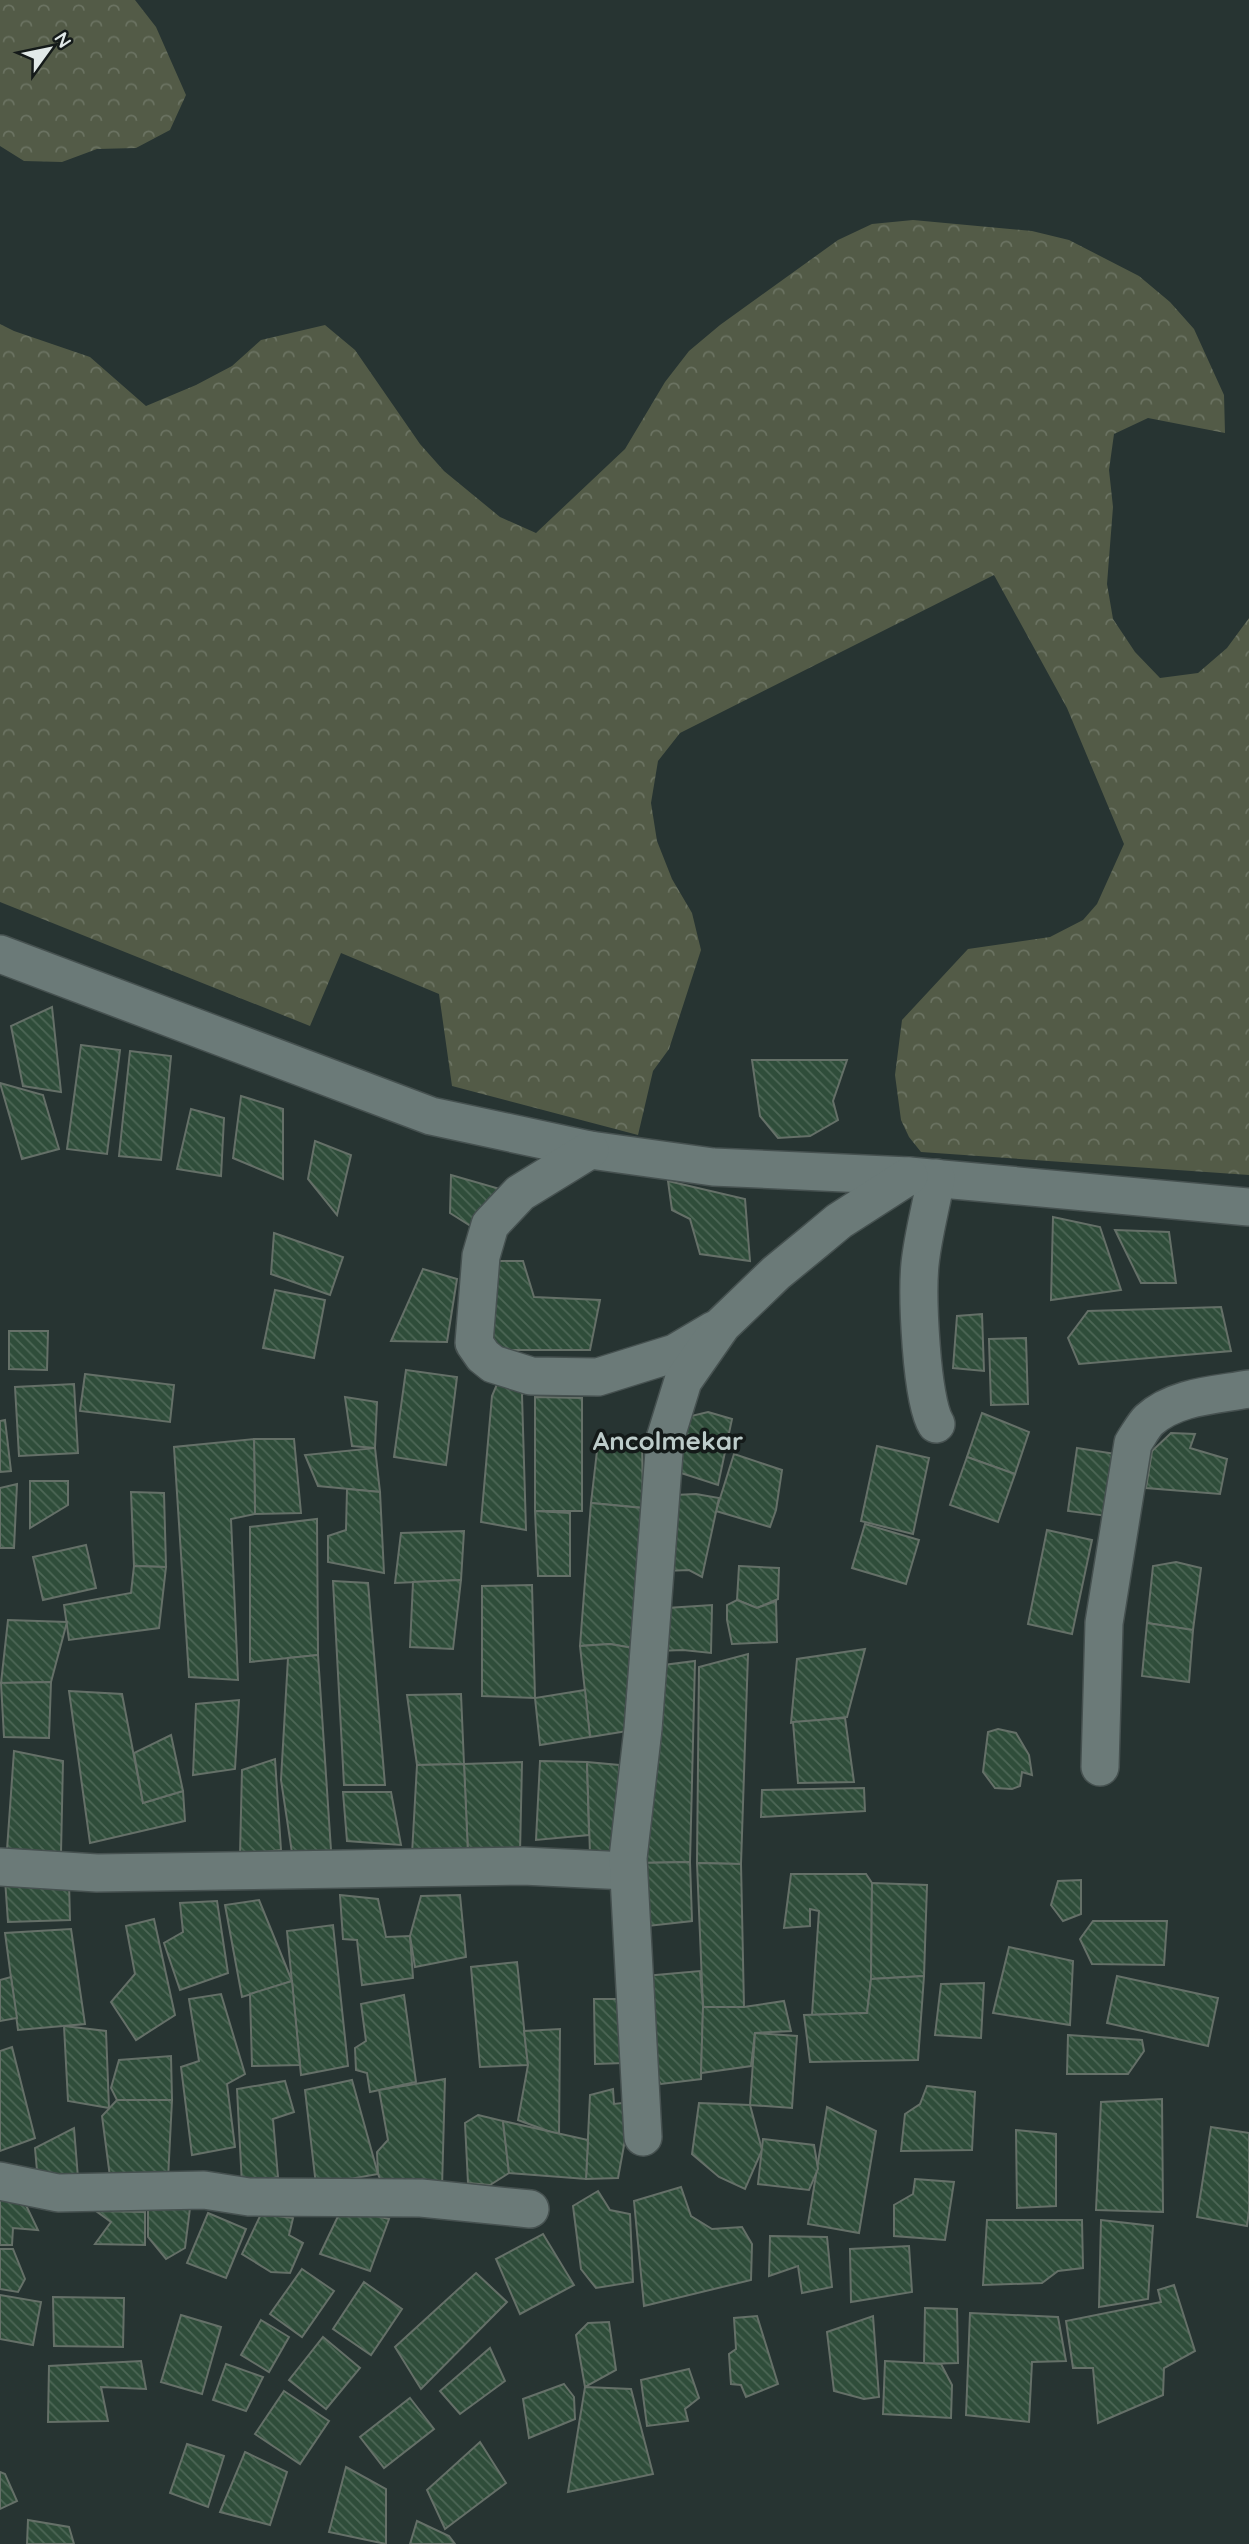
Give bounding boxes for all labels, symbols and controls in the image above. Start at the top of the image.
north arrow [14,14,84,84]
text: N [49,27,77,52]
district label: Ancolmekar [593,1424,743,1457]

